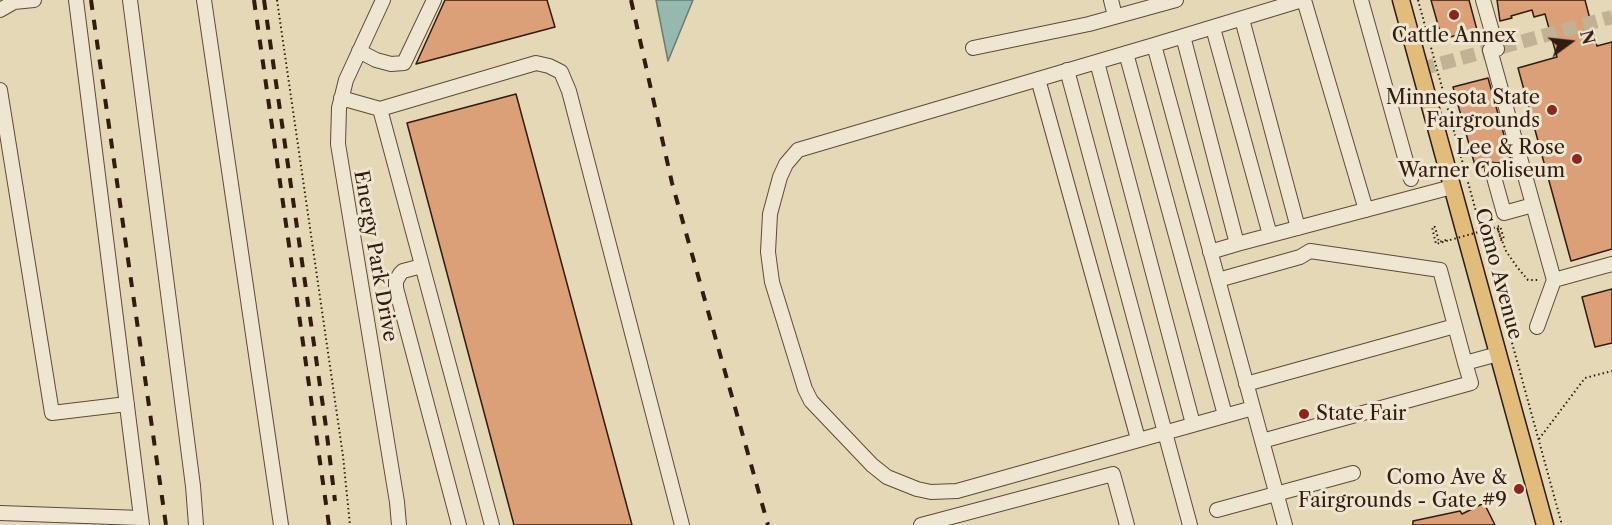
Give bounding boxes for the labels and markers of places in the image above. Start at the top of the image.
marker: Cattle Annex [1447,8,1461,22]
place label: Cattle Annex [1392,24,1516,48]
place label: Minnesota State Fairgrounds [1386,86,1540,133]
marker: Minnesota State Fairgrounds [1545,103,1559,117]
place label: Lee & Rose Warner Coliseum [1398,136,1565,183]
marker: Lee & Rose Warner Coliseum [1570,152,1584,166]
place label: State Fair [1316,402,1407,426]
marker: State Fair [1297,407,1311,421]
place label: Como Ave & Fairgrounds - Gate #9 [1298,466,1507,513]
marker: Como Ave & Fairgrounds - Gate #9 [1512,482,1526,496]

